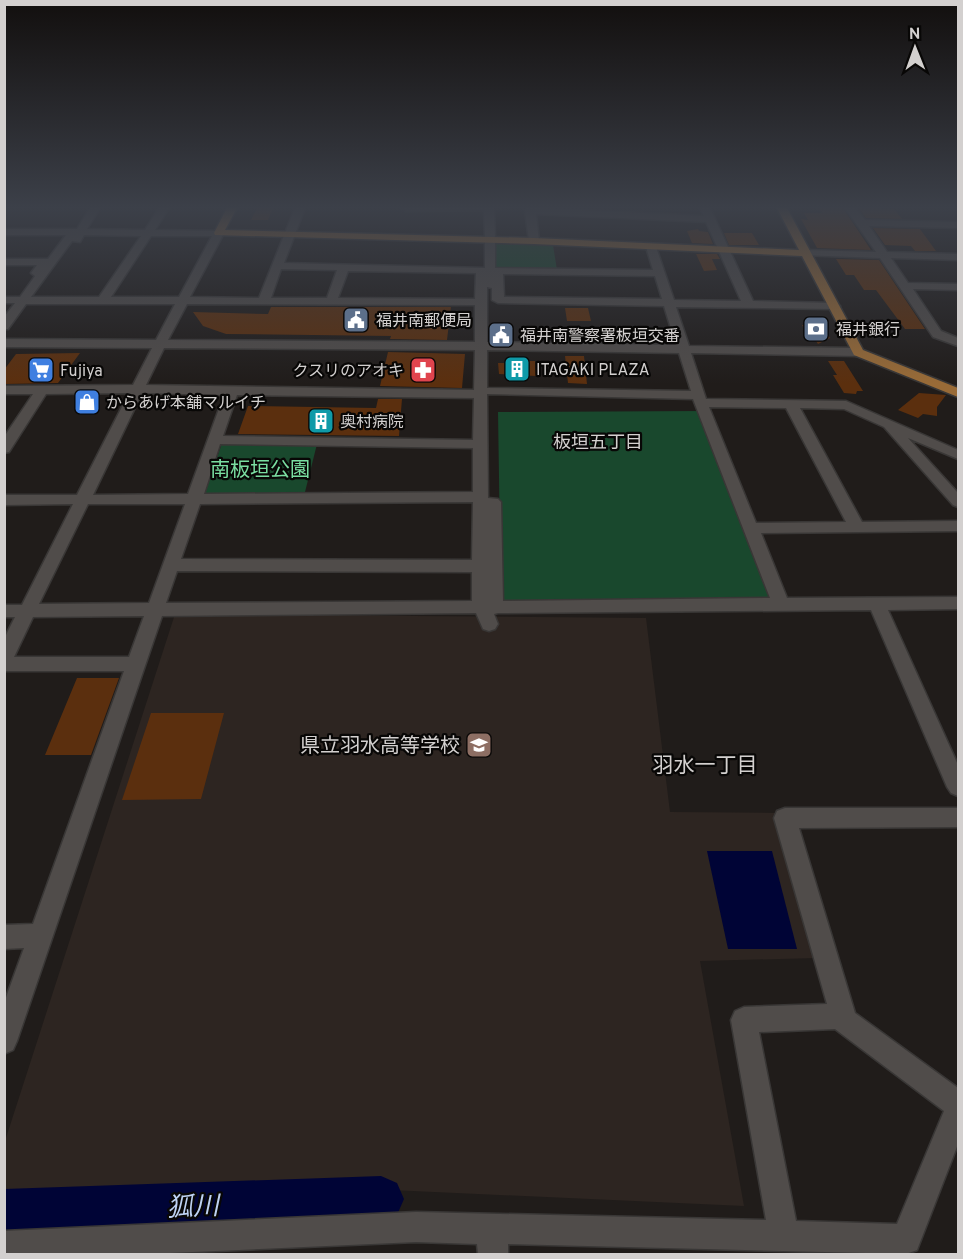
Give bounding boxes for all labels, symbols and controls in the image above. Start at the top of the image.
north arrow [885,18,945,78]
text: N [909,25,921,45]
public building icon: 福井南郵便局 [341,305,371,335]
place label: 福井南郵便局 [376,312,472,332]
bank icon: 福井銀行 [801,314,831,344]
public building icon: 福井南警察署板垣交番 [486,320,516,350]
place label: 福井銀行 [836,321,900,341]
place label: 福井南警察署板垣交番 [520,327,680,347]
building icon: ITAGAKI PLAZA [502,354,532,384]
supermarket icon: Fujiya [26,355,56,385]
pharmacy icon: クスリのアオキ [408,355,438,385]
place label: ITAGAKI PLAZA [536,361,650,381]
place label: Fujiya [60,362,103,382]
place label: クスリのアオキ [292,362,404,382]
shop icon: からあげ本舗マルイチ [72,387,102,417]
place label: からあげ本舗マルイチ [106,394,266,414]
building icon: 奥村病院 [306,406,336,436]
place label: 奥村病院 [340,413,404,433]
district label: 板垣五丁目 [553,432,643,455]
park label: 南板垣公園 [210,458,310,484]
school or university icon: 県立羽水高等学校 [464,730,494,760]
place label: 県立羽水高等学校 [300,734,460,760]
district label: 羽水一丁目 [653,753,758,780]
water label: 狐川 [167,1191,223,1226]

